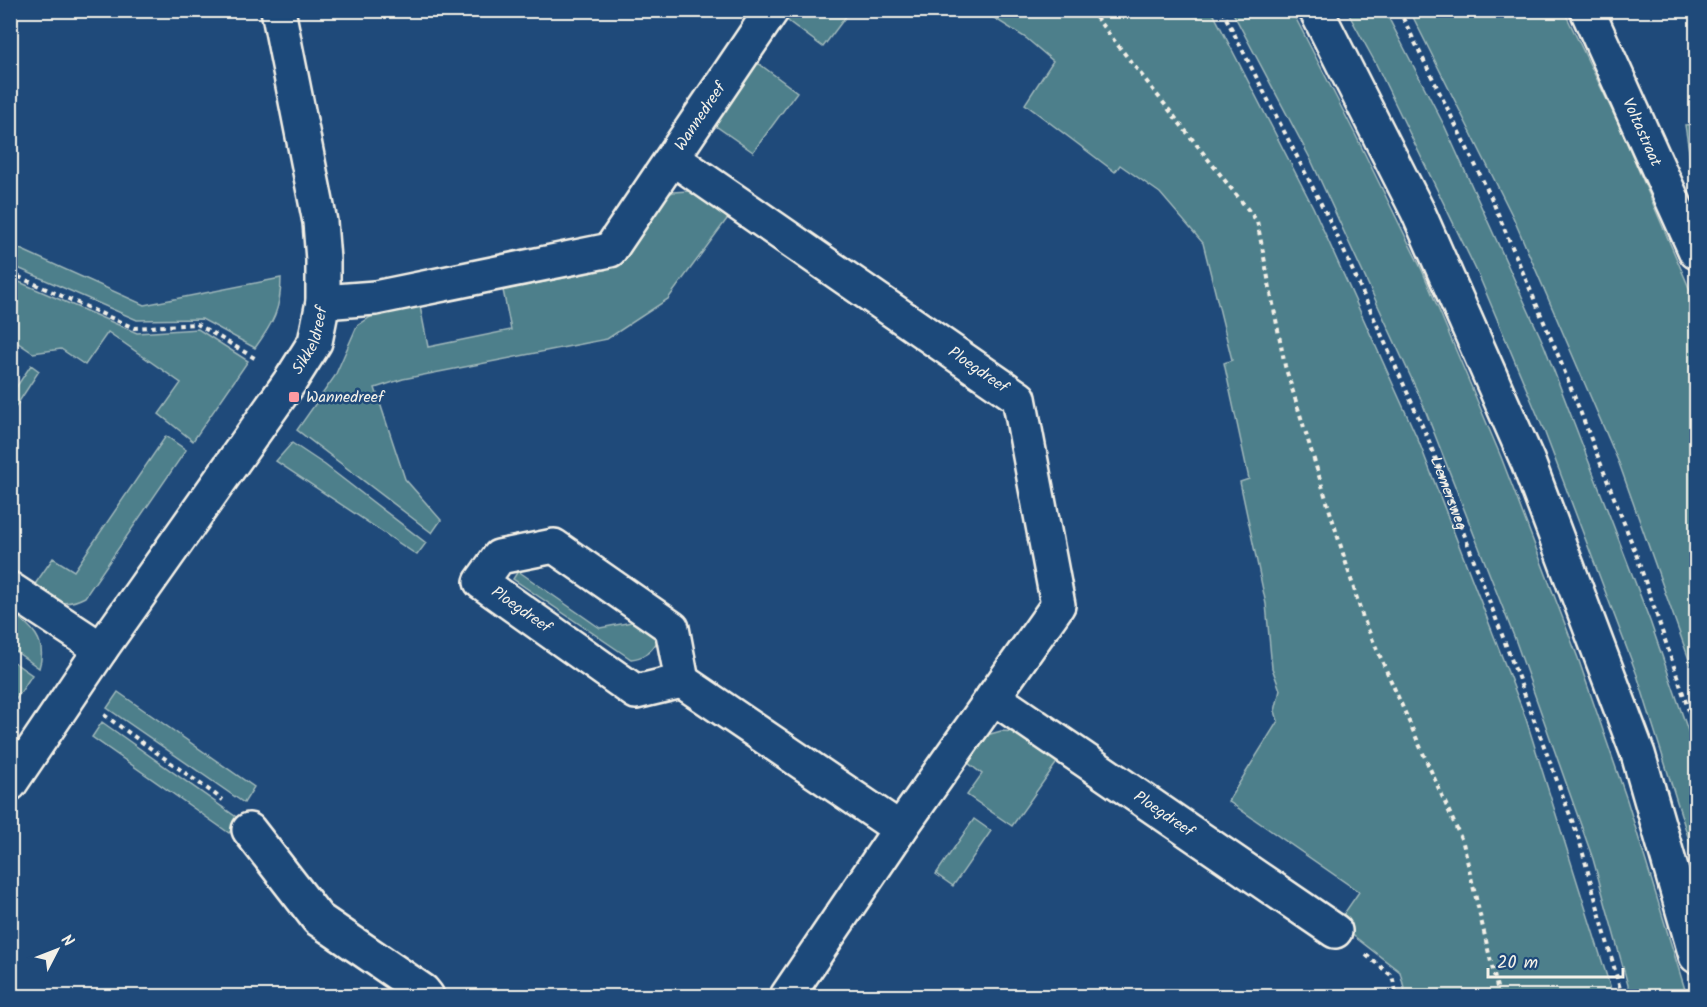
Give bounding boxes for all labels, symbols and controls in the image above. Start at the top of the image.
street label: Wannedreef [668,76,733,156]
street label: Voltastraat [1616,94,1669,171]
street label: Sikkeldreef [285,302,335,379]
street label: Ploegdreef [943,340,1015,401]
place label: Wannedreef [306,385,386,410]
marker: Wannedreef [287,390,301,404]
street label: Liemersweg [1423,452,1474,534]
street label: Ploegdreef [486,580,558,641]
street label: Ploegdreef [1129,784,1201,845]
north arrow [27,920,87,980]
text: N [54,929,80,953]
scale bar [1488,941,1623,979]
text: 20 m [1497,949,1538,978]

